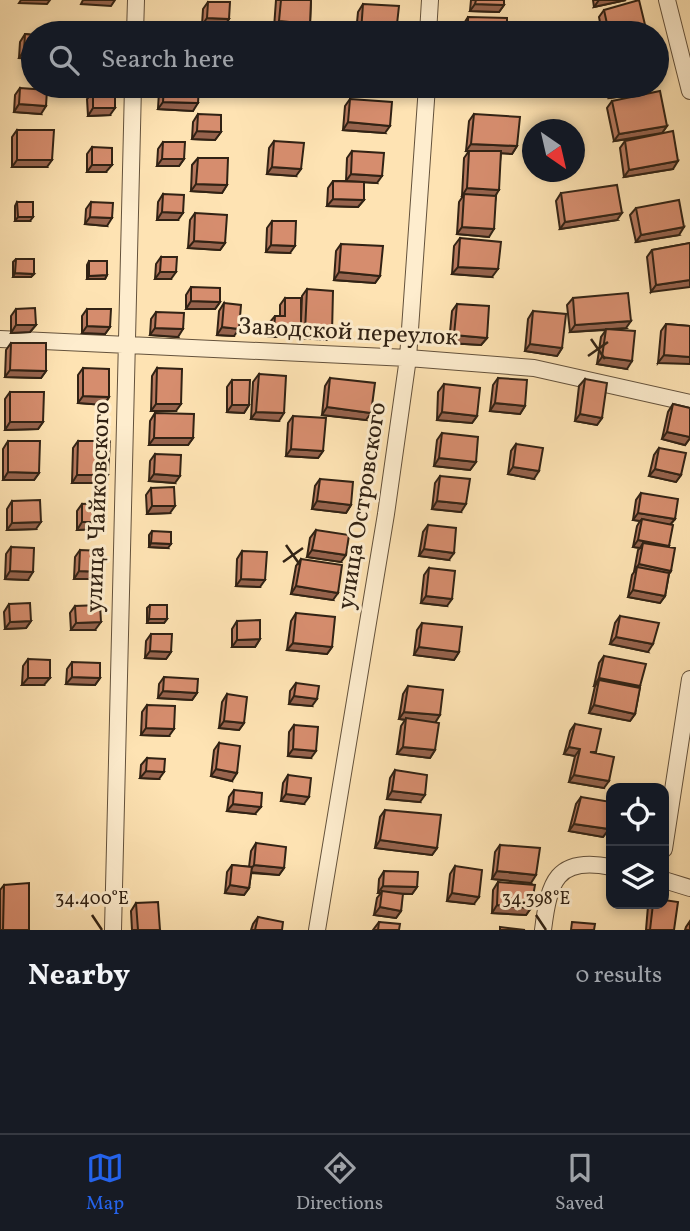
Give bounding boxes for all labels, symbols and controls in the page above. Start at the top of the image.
search box [21,21,669,98]
icon: search [45,41,83,79]
text: Search here [101,42,234,78]
north arrow [522,119,585,182]
street label: Заводской переулок [237,310,459,356]
street label: улица Островского [330,400,396,612]
street label: улица Чайковского [78,401,120,613]
map controls [606,783,669,909]
button: locate [606,783,669,846]
button: layers [606,846,669,909]
text: 34.400°E [55,887,129,912]
text: 34.398°E [502,887,570,912]
text: Nearby [28,955,130,997]
text: 0 results [575,960,662,992]
tab: Map [86,1149,124,1217]
tab: Directions [296,1149,383,1217]
tab: Saved [555,1149,604,1217]

